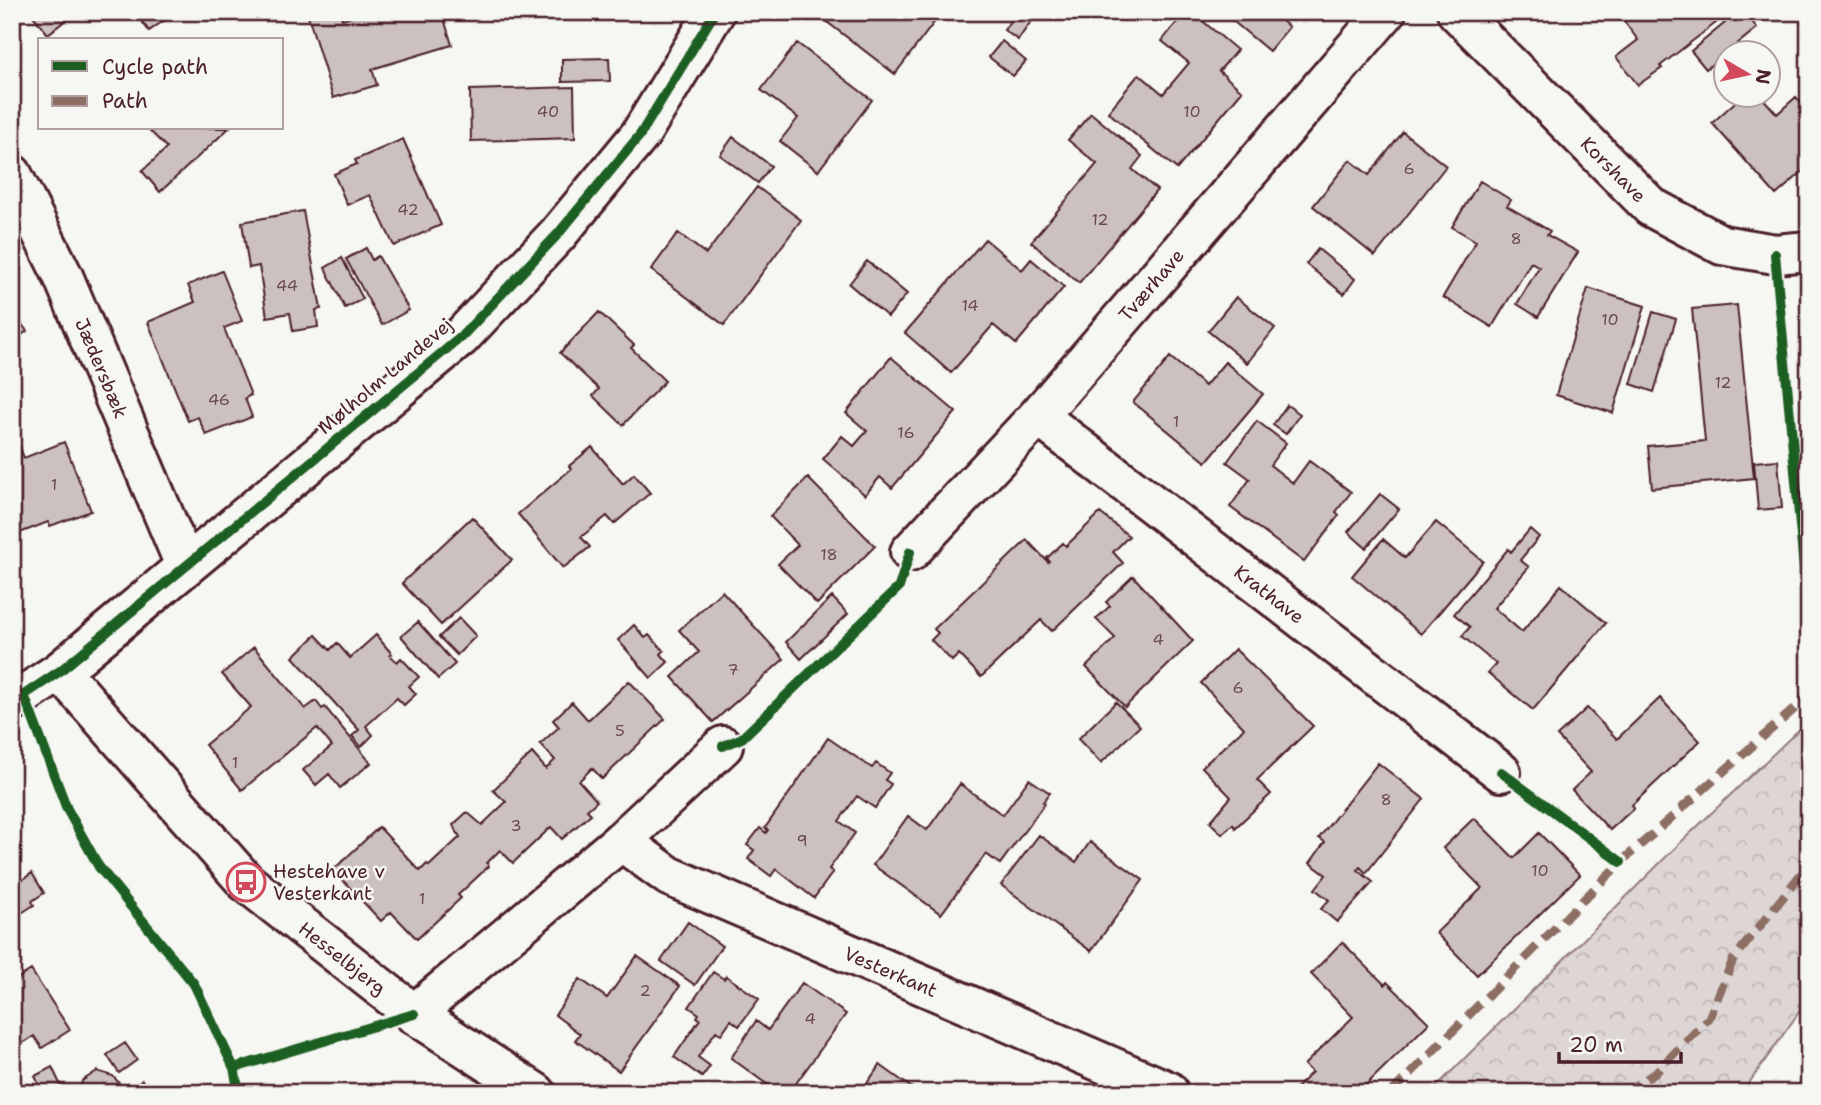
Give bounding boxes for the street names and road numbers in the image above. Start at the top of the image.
street label: Korshave [1575,131,1652,208]
street label: Tværhave [1113,243,1189,326]
street label: Mølholm Landevej [312,312,458,440]
street label: Jædersbæk [70,314,134,422]
street label: Krathave [1229,559,1310,629]
street label: Hesselbjerg [293,916,392,1000]
street label: Vesterkant [840,940,941,1003]

